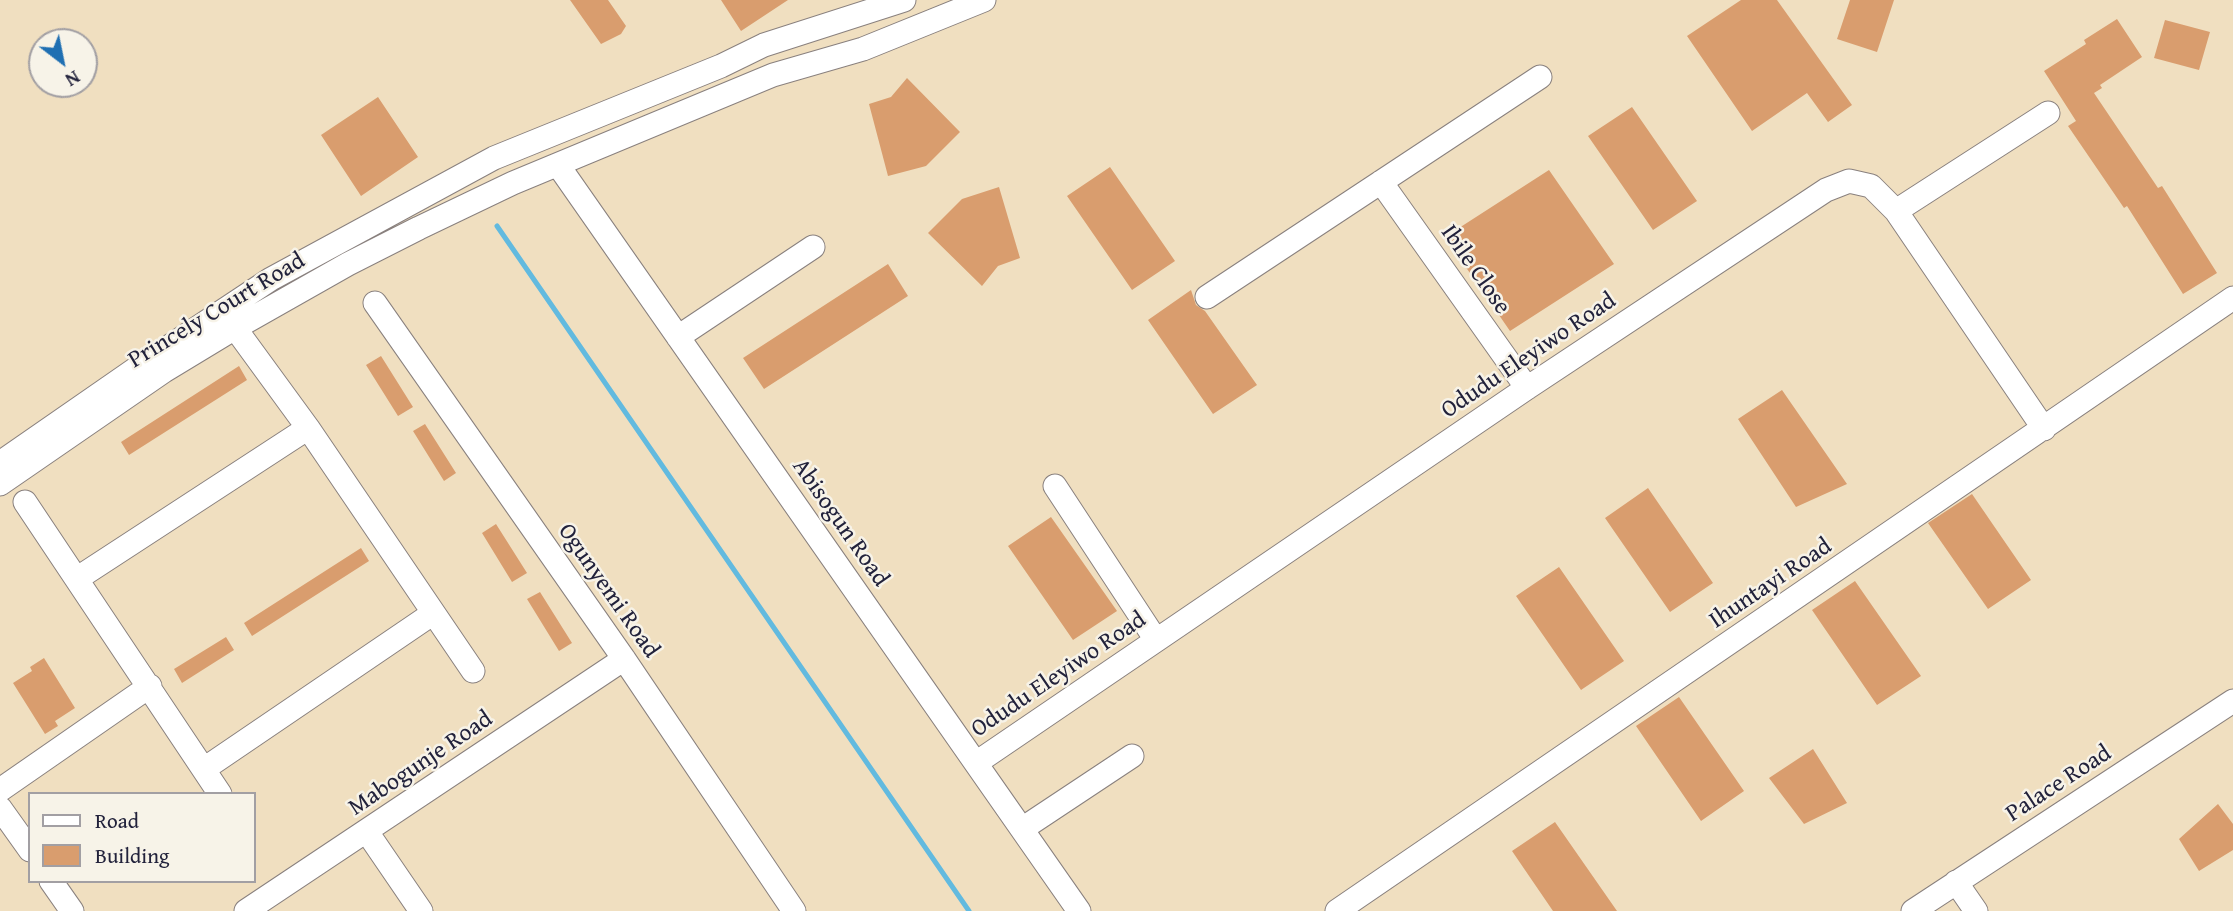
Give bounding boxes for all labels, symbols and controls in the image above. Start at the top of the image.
north arrow [28,28,98,98]
text: N [60,64,86,94]
street label: Ibile Close [1434,220,1516,320]
street label: Princely Court Road [123,247,311,375]
street label: Odudu Eleyiwo Road [1436,287,1622,425]
street label: Abisogun Road [785,454,895,592]
street label: Ogunyemi Road [551,518,665,664]
street label: Ihuntayi Road [1704,533,1838,635]
street label: Odudu Eleyiwo Road [966,606,1152,744]
street label: Mabogunje Road [344,705,498,823]
street label: Palace Road [2001,739,2117,829]
legend [28,792,256,883]
text: Road [95,805,139,836]
text: Building [95,840,169,871]

